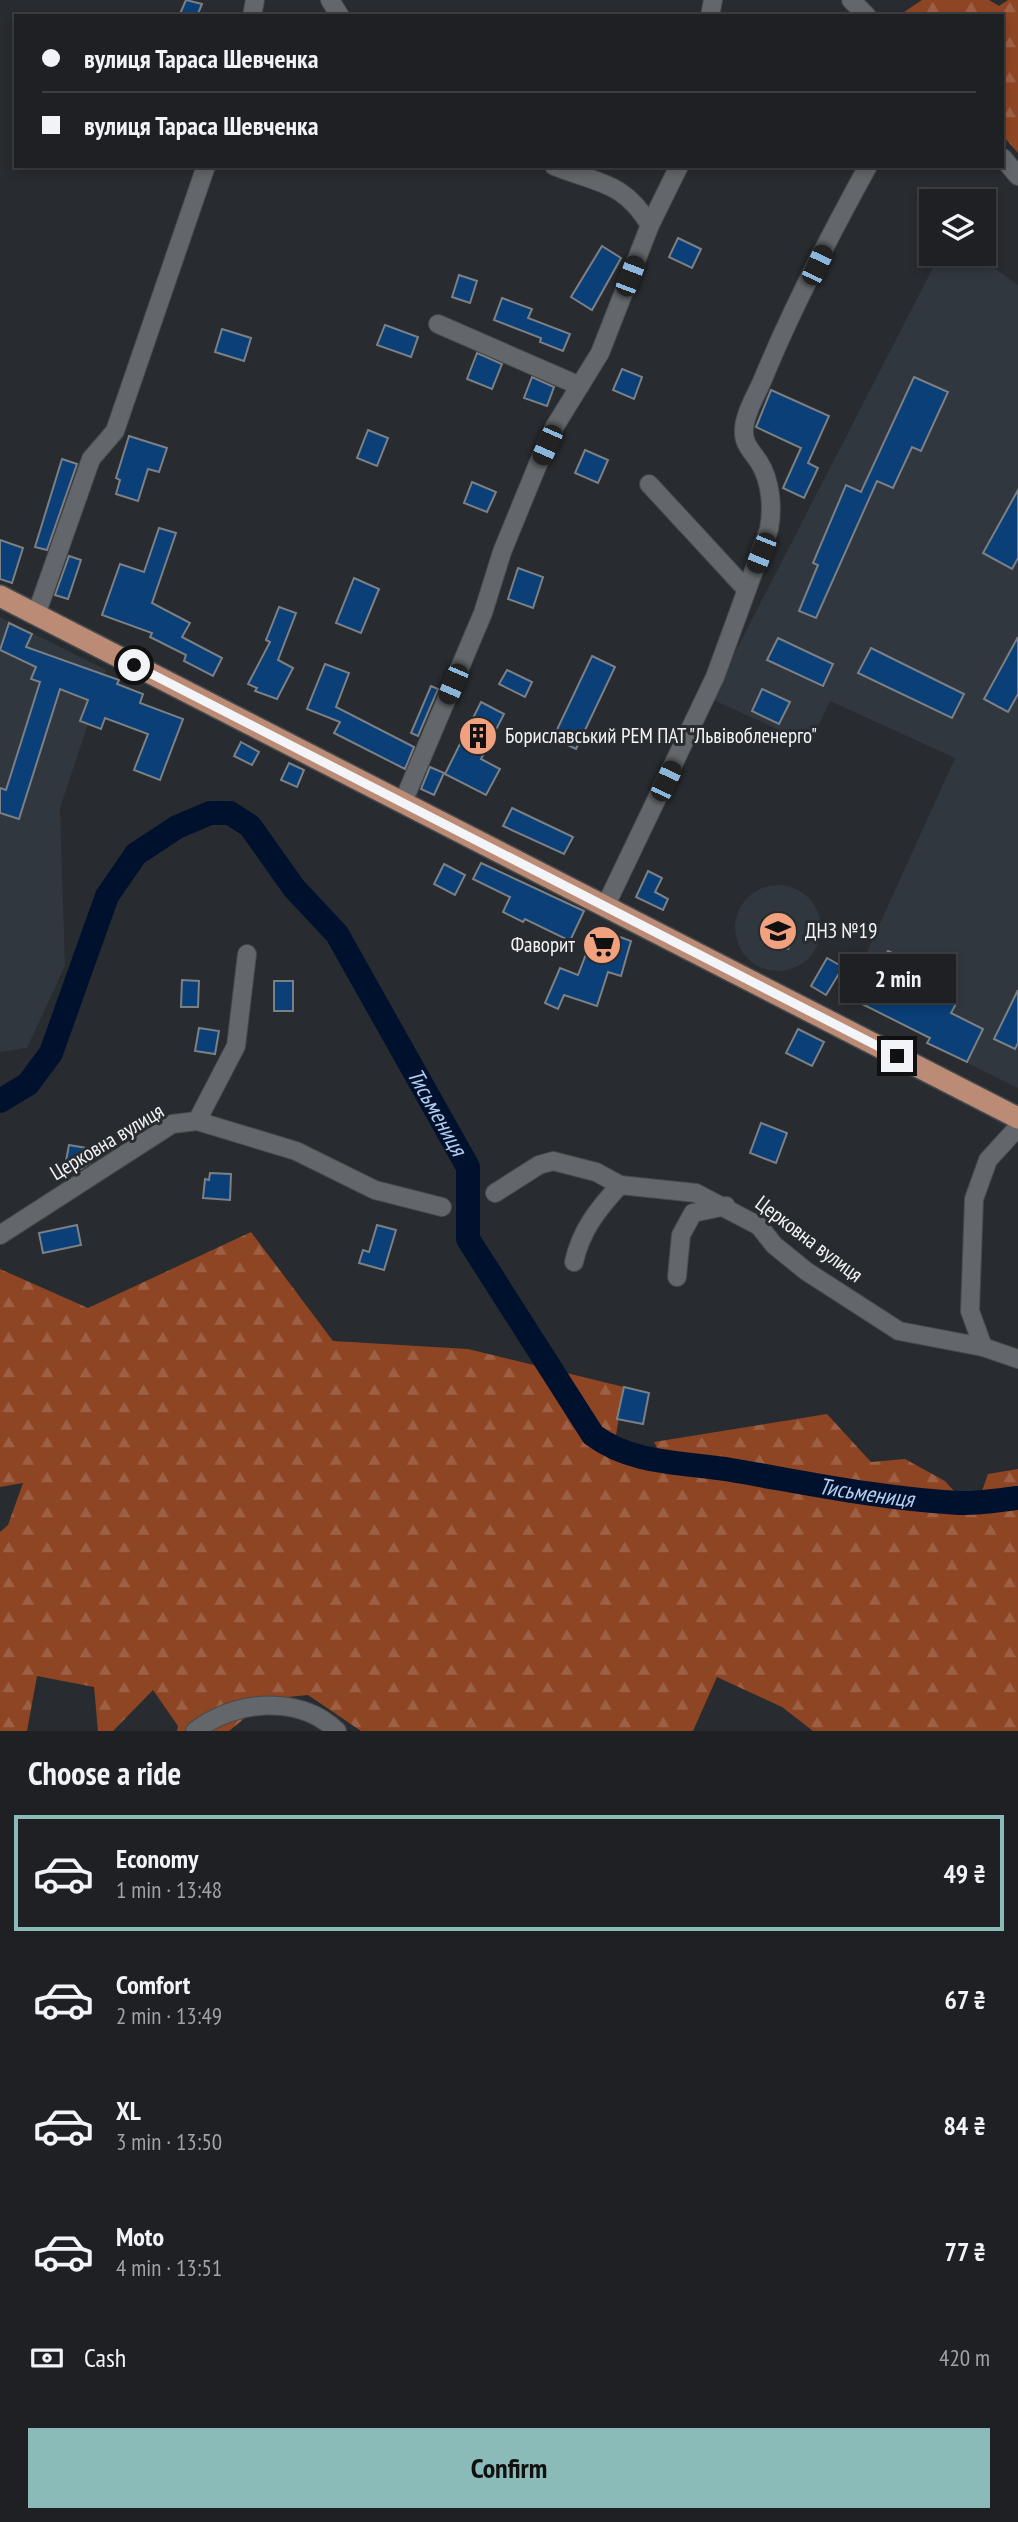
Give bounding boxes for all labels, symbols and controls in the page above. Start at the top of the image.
text: вулиця Тараса Шевченка [84,42,319,75]
text: вулиця Тараса Шевченка [84,109,319,142]
map controls [919,189,996,266]
button: layers [919,189,996,266]
car [799,242,836,288]
car [613,253,648,299]
car [529,422,566,468]
car [744,530,779,576]
route start [118,649,150,681]
car [436,661,471,707]
building icon: Бориславський РЕМ ПАТ "Львівобленерго" [457,715,499,757]
place label: Бориславський РЕМ ПАТ "Львівобленерго" [505,722,817,749]
car [648,758,685,804]
school or university icon: ДНЗ №19 [757,910,799,952]
place label: ДНЗ №19 [805,917,877,944]
supermarket icon: Фаворит [581,924,623,966]
place label: Фаворит [511,931,575,958]
callout: 2 min [839,954,955,1004]
text: 2 min [875,964,921,993]
route end [881,1040,913,1072]
water label: Тисьмениця [401,1063,475,1162]
street label: Церковна вулиця [45,1097,168,1186]
street label: Церковна вулиця [750,1189,868,1288]
water label: Тисьмениця [817,1471,918,1514]
text: Choose a ride [28,1752,181,1794]
icon: car [32,1842,95,1905]
text: Economy [116,1842,198,1875]
text: 49 ₴ [943,1857,986,1890]
text: 1 min · 13:48 [116,1875,222,1904]
icon: car [32,1968,95,2031]
text: Comfort [116,1968,190,2001]
text: 67 ₴ [945,1983,986,2016]
text: 2 min · 13:49 [116,2001,222,2030]
icon: car [32,2094,95,2157]
text: XL [116,2094,141,2127]
text: 84 ₴ [943,2109,986,2142]
text: 3 min · 13:50 [116,2127,222,2156]
icon: car [32,2220,95,2283]
text: Moto [116,2220,164,2253]
text: 77 ₴ [945,2235,986,2268]
text: 4 min · 13:51 [116,2253,222,2282]
icon: cash [28,2339,66,2377]
text: Cash [84,2341,126,2374]
text: 420 m [939,2343,990,2372]
button: Confirm [28,2428,990,2508]

